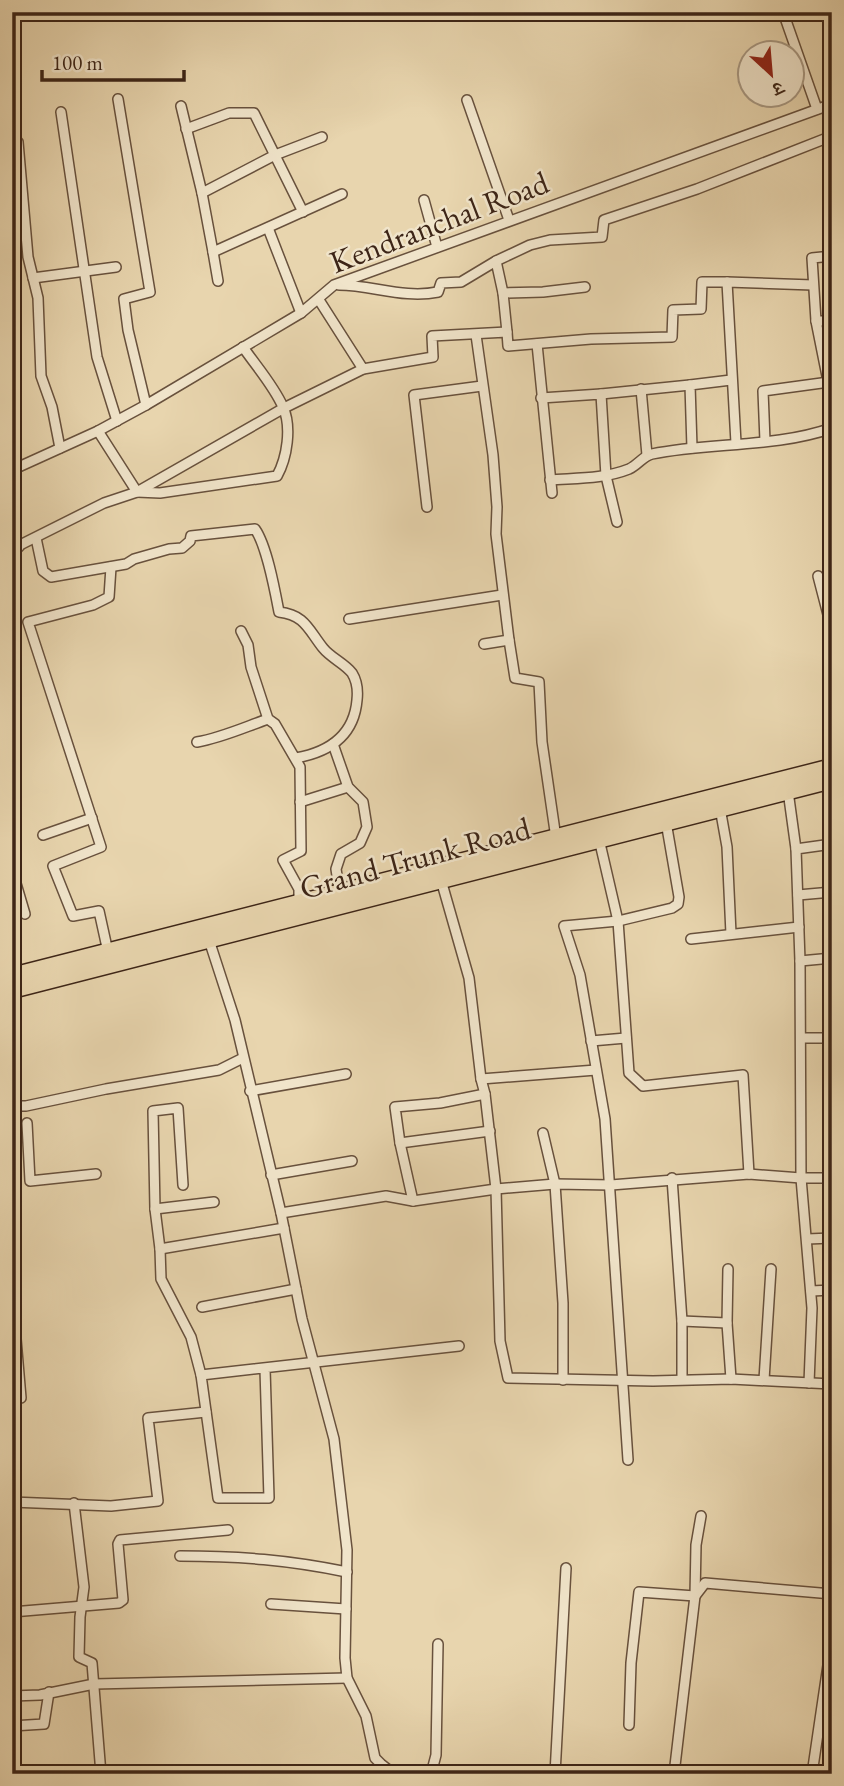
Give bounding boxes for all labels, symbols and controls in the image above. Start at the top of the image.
scale bar [42,38,184,82]
north arrow [736,38,806,108]
text: 100 m [52,49,103,76]
text: उ [767,75,790,103]
street label: Kendranchal Road [324,161,555,283]
street label: Grand Trunk Road [295,807,536,909]

